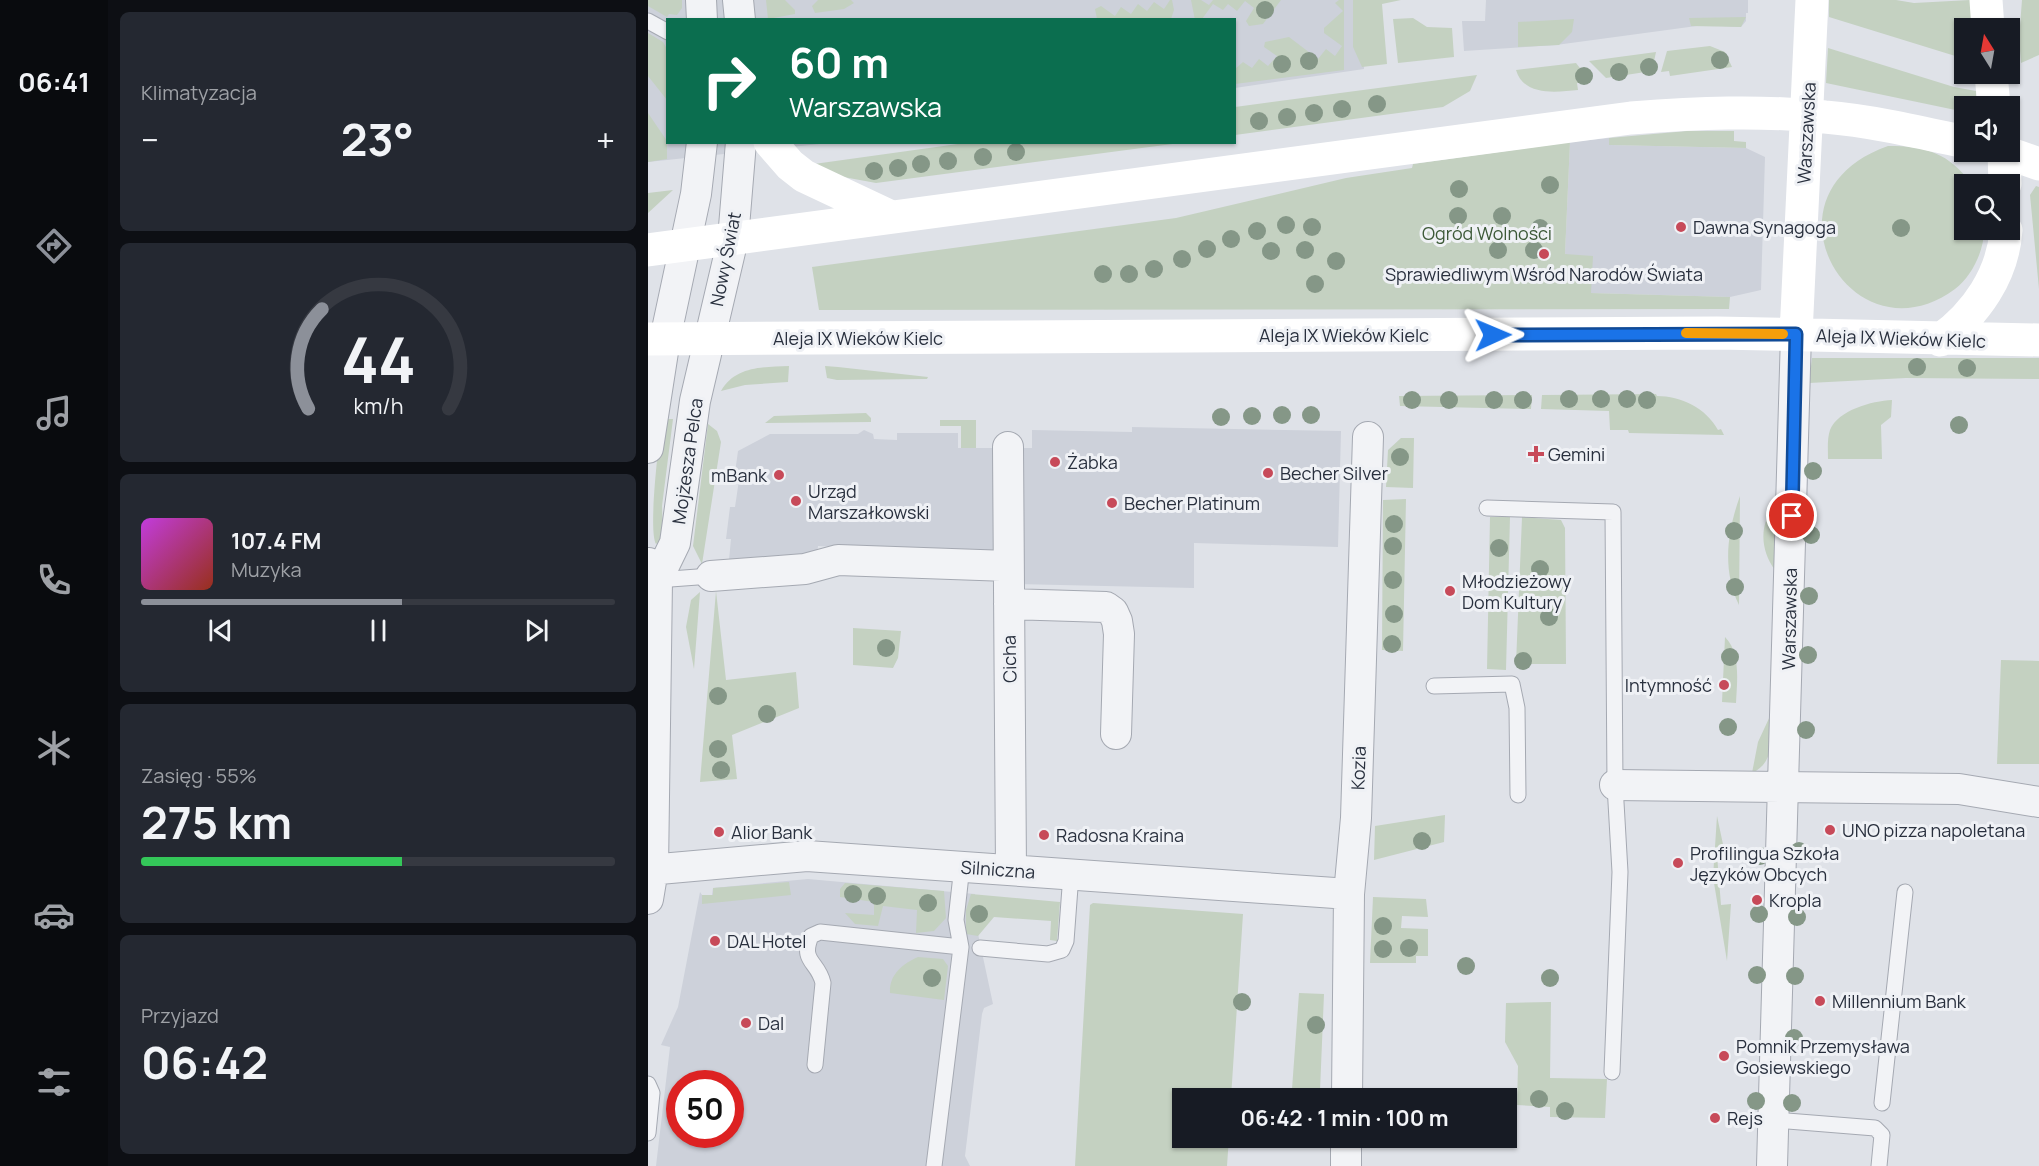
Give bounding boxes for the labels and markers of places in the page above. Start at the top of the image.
place label: Dawna Synagoga [1693,215,1836,239]
marker: Dawna Synagoga [1674,220,1688,234]
marker: Sprawiedliwym Wśród Narodów Świata [1537,247,1551,261]
place label: Sprawiedliwym Wśród Narodów Świata [1385,262,1703,286]
place label: Gemini [1548,442,1605,466]
marker: Gemini [1529,447,1543,461]
place label: Żabka [1067,450,1118,474]
marker: Żabka [1048,455,1062,469]
place label: Becher Silver [1280,461,1389,485]
place label: mBank [711,463,768,487]
marker: Becher Silver [1261,466,1275,480]
marker: mBank [772,468,786,482]
place label: Urząd Marszałkowski [808,479,930,524]
pin [1766,490,1817,541]
place label: Becher Platinum [1124,491,1260,515]
marker: Urząd Marszałkowski [789,494,803,508]
marker: Becher Platinum [1105,496,1119,510]
place label: Młodzieżowy Dom Kultury [1462,569,1572,614]
marker: Młodzieżowy Dom Kultury [1443,584,1457,598]
place label: Intymność [1625,673,1712,697]
marker: Intymność [1717,678,1731,692]
place label: UNO pizza napoletana [1842,818,2025,842]
place label: Alior Bank [731,820,813,844]
place label: Radosna Kraina [1056,823,1184,847]
marker: UNO pizza napoletana [1823,823,1837,837]
marker: Alior Bank [712,825,726,839]
marker: Radosna Kraina [1037,828,1051,842]
place label: Profilingua Szkoła Języków Obcych [1690,841,1839,886]
marker: Profilingua Szkoła Języków Obcych [1671,856,1685,870]
place label: Kropla [1769,888,1822,912]
marker: Kropla [1750,893,1764,907]
place label: DAL Hotel [727,929,807,953]
marker: DAL Hotel [708,934,722,948]
place label: Millennium Bank [1832,989,1967,1013]
marker: Millennium Bank [1813,994,1827,1008]
place label: Dal [758,1011,784,1035]
marker: Dal [739,1016,753,1030]
place label: Pomnik Przemysława Gosiewskiego [1736,1034,1910,1079]
marker: Pomnik Przemysława Gosiewskiego [1717,1049,1731,1063]
place label: Rejs [1727,1106,1763,1130]
marker: Rejs [1708,1111,1722,1125]

